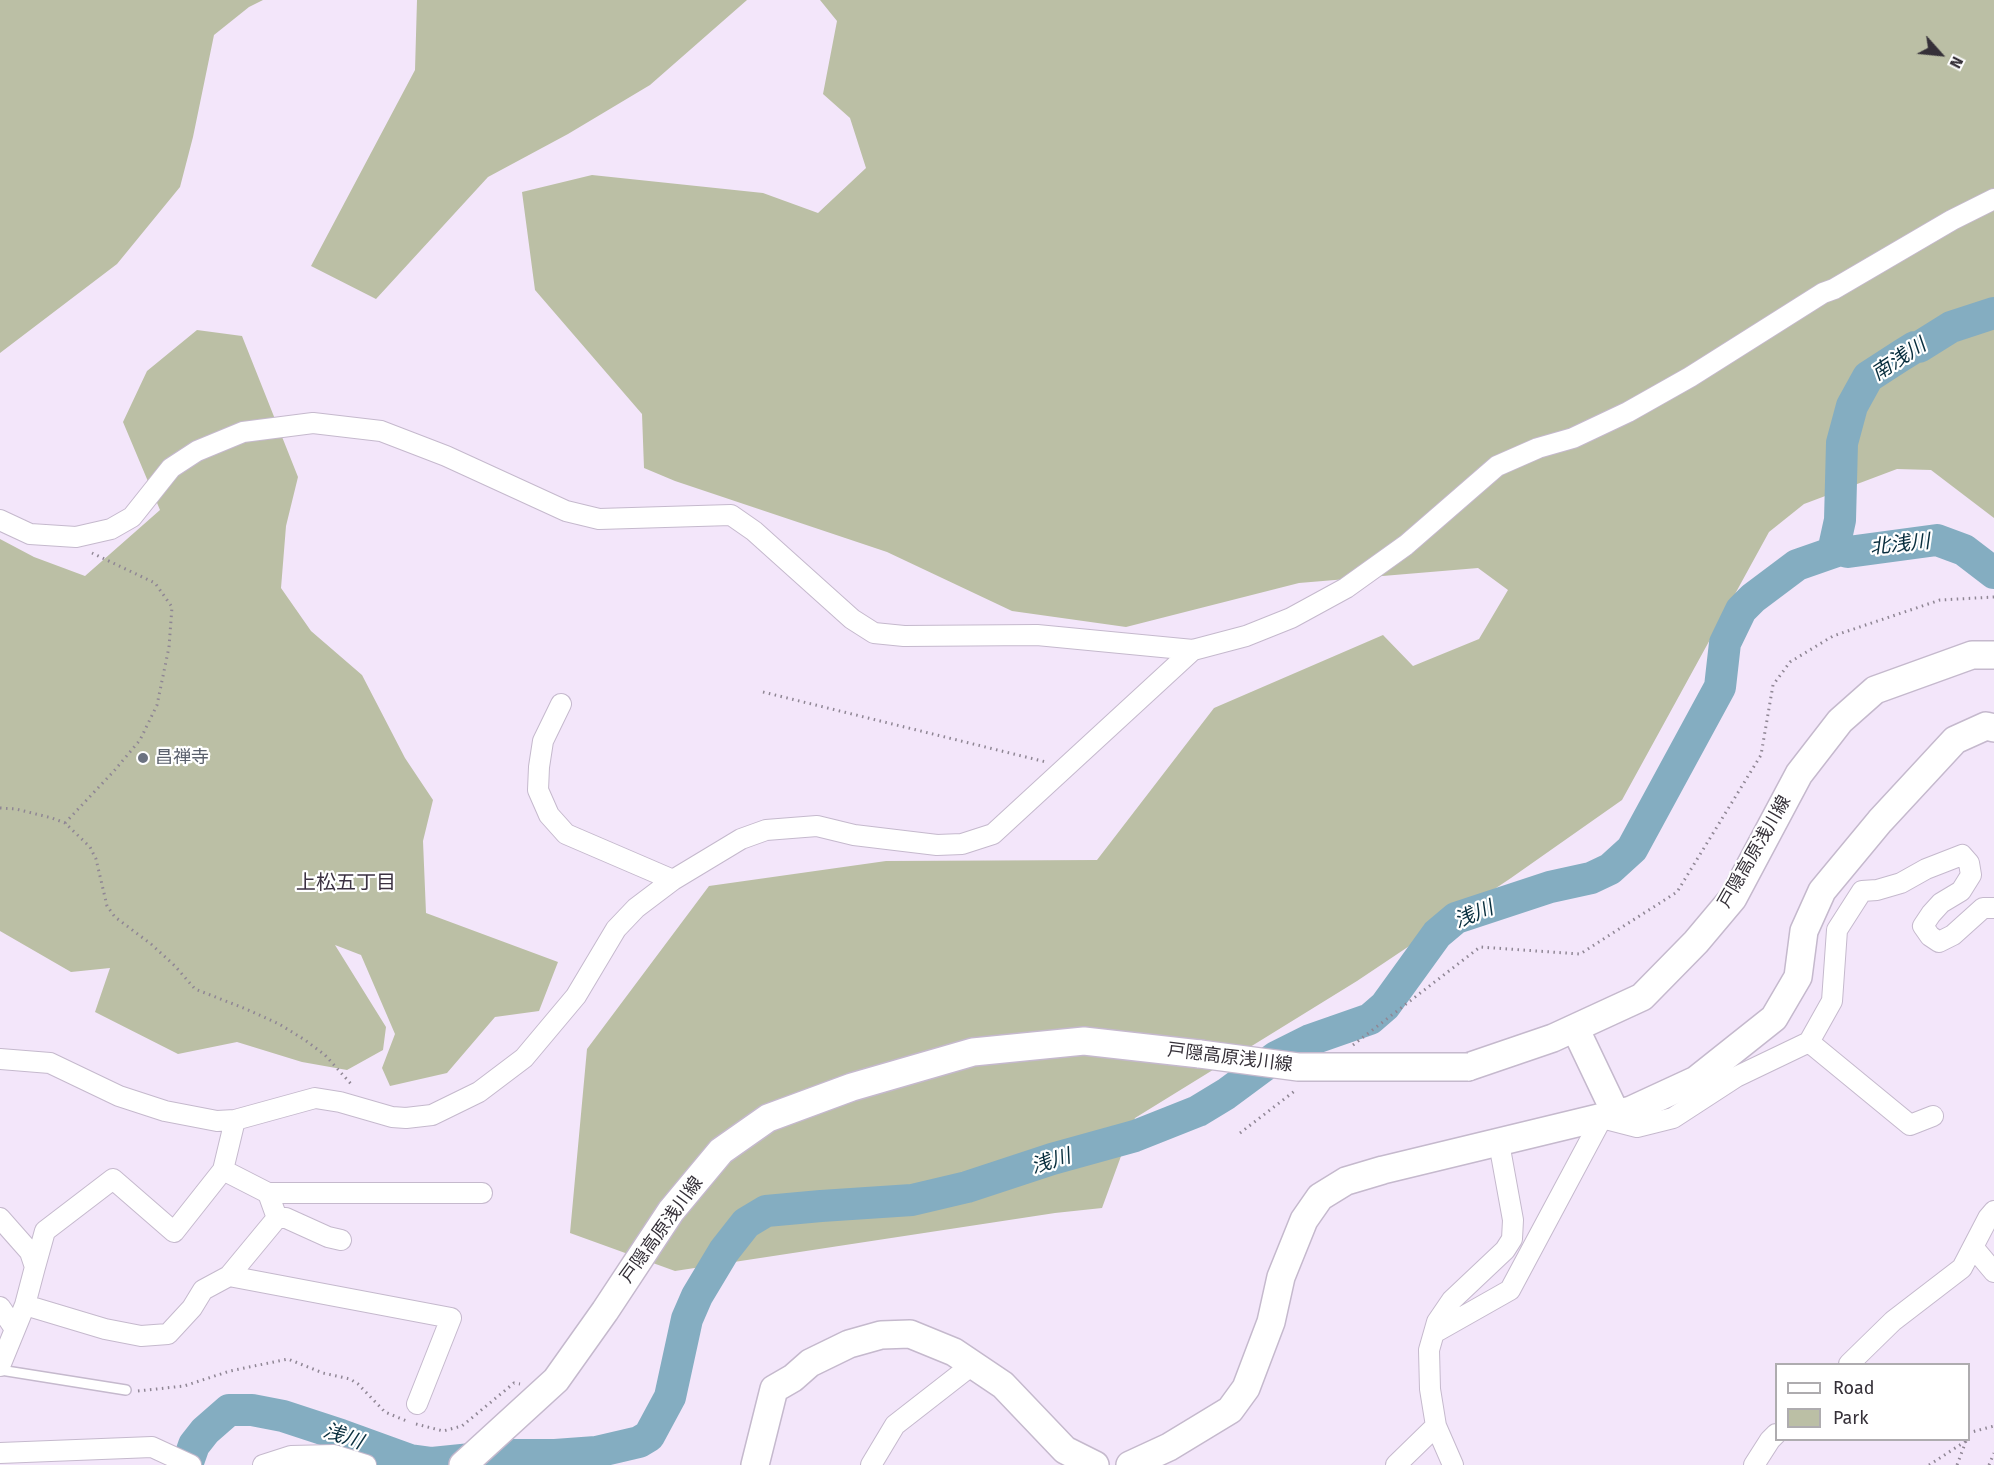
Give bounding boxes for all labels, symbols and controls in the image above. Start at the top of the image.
north arrow [1910,24,1970,84]
text: N [1946,53,1967,71]
water label: 南浅川 [1867,334,1931,386]
water label: 北浅川 [1869,530,1931,560]
place label: 昌禅寺 [155,747,209,769]
marker: 昌禅寺 [136,751,150,765]
street label: 戸隠高原浅川線 [1714,792,1796,912]
district label: 上松五丁目 [296,871,396,895]
water label: 浅川 [1451,896,1497,934]
street label: 戸隠高原浅川線 [1166,1040,1294,1076]
water label: 浅川 [1028,1145,1074,1179]
street label: 戸隠高原浅川線 [616,1173,708,1287]
legend [1775,1363,1970,1441]
text: Road [1833,1377,1875,1399]
text: Park [1833,1407,1868,1429]
water label: 浅川 [320,1419,366,1455]

